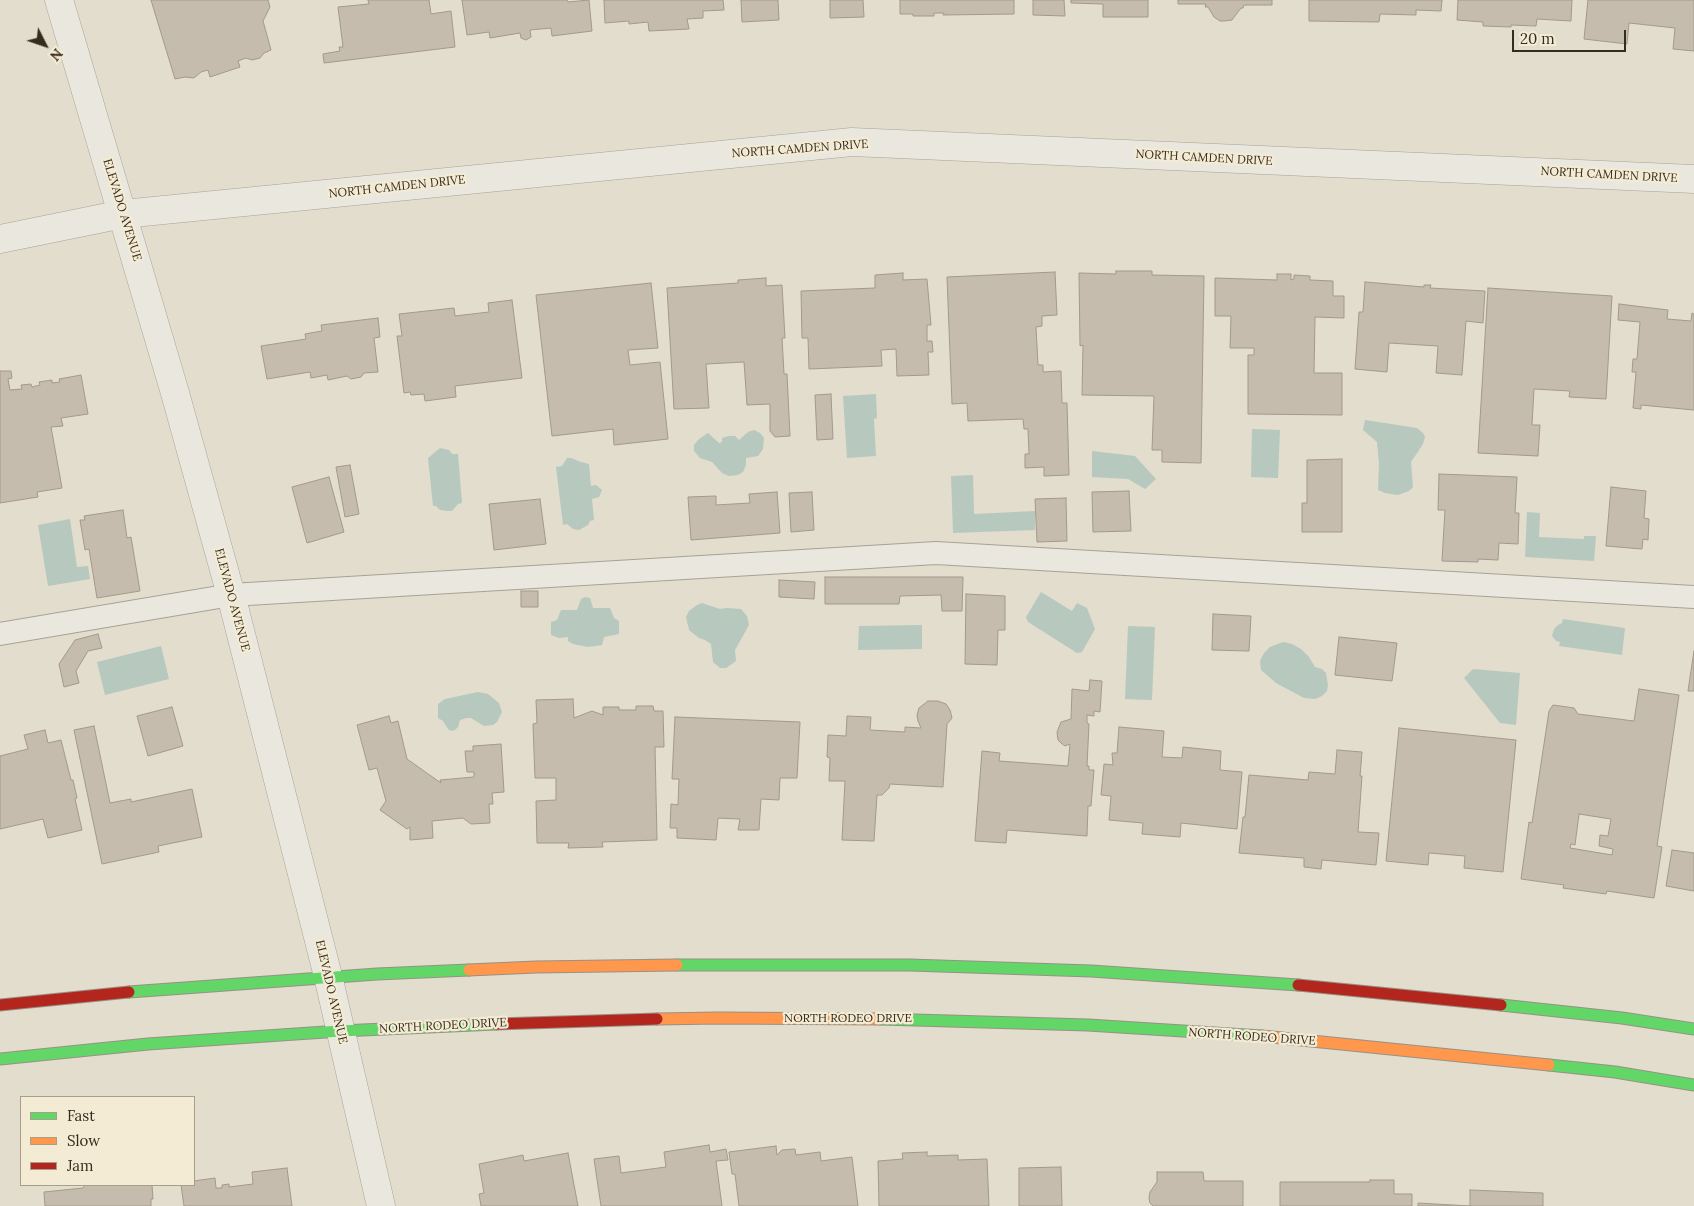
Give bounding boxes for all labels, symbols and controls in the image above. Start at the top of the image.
north arrow [20,20,70,70]
scale bar [1514,20,1628,52]
text: 20 m [1520,29,1555,48]
text: N [46,45,67,65]
street label: NORTH CAMDEN DRIVE [731,137,869,161]
street label: NORTH CAMDEN DRIVE [1135,147,1273,169]
street label: ELEVADO AVENUE [100,157,144,263]
street label: NORTH CAMDEN DRIVE [1540,164,1678,186]
street label: NORTH CAMDEN DRIVE [328,173,466,201]
street label: ELEVADO AVENUE [211,547,253,653]
street label: ELEVADO AVENUE [312,939,350,1045]
street label: NORTH RODEO DRIVE [784,1012,912,1026]
street label: NORTH RODEO DRIVE [379,1015,507,1037]
street label: NORTH RODEO DRIVE [1188,1025,1316,1049]
legend [20,1096,195,1186]
text: Fast [67,1106,95,1125]
text: Slow [67,1131,100,1150]
text: Jam [67,1156,94,1175]

